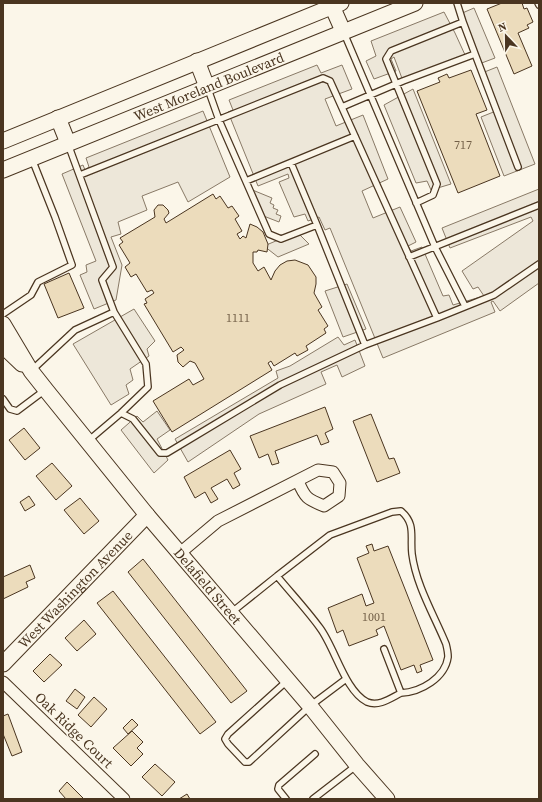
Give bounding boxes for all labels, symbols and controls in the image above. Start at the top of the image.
north arrow [486,16,526,56]
text: N [496,19,509,36]
street label: West Moreland Boulevard [131,47,287,126]
house number: 717 [454,137,472,153]
house number: 1111 [226,310,250,326]
street label: West Washington Avenue [14,526,137,653]
street label: Delafield Street [169,543,246,629]
house number: 1001 [362,609,386,625]
street label: Oak Ridge Court [30,687,118,773]

